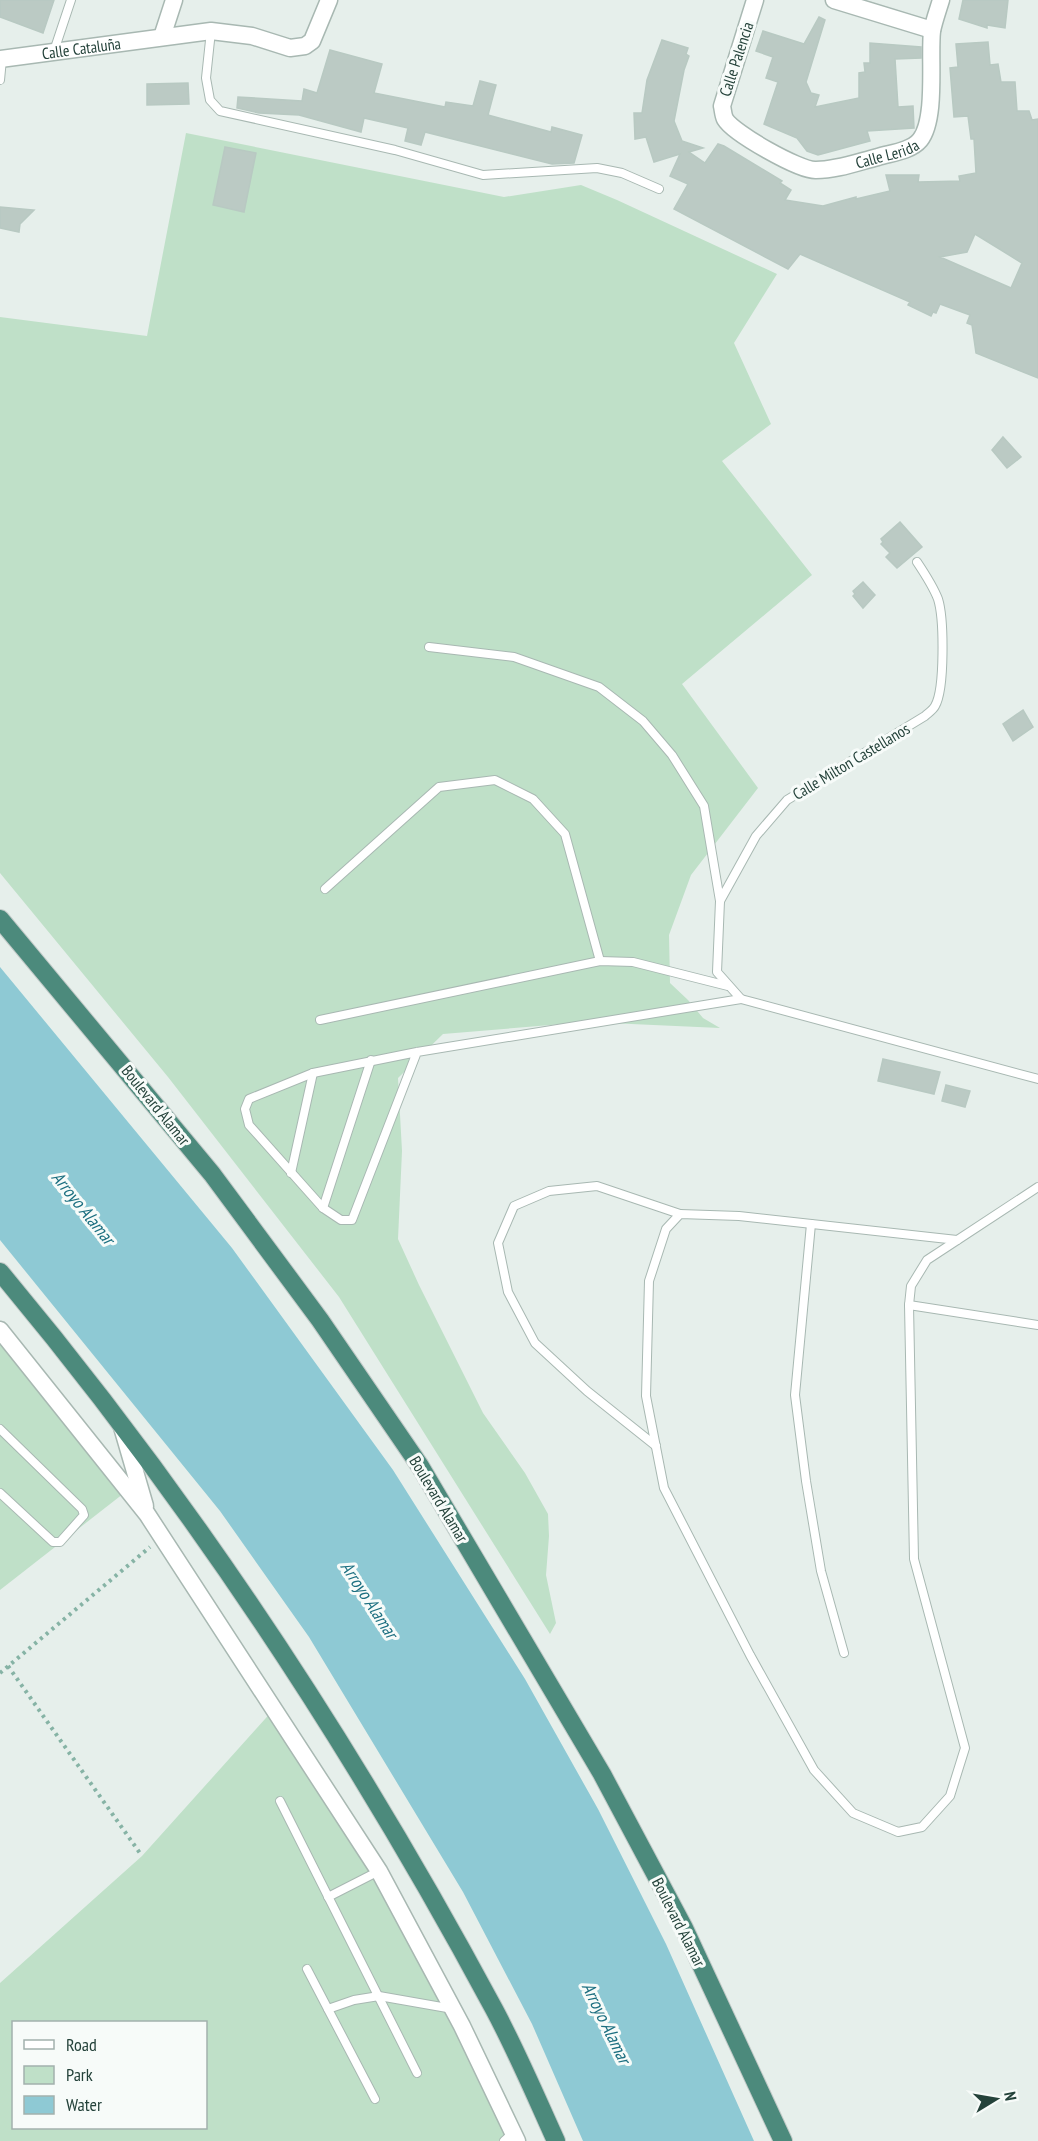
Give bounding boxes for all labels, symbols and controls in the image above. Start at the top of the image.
street label: Calle Palencia [715,19,757,99]
street label: Calle Cataluña [41,33,122,63]
street label: Calle Lerida [853,135,923,173]
street label: Calle Milton Castellanos [789,718,913,804]
street label: Boulevard Alamar [118,1061,195,1150]
water label: Arroyo Alamar [47,1166,122,1251]
street label: Boulevard Alamar [405,1452,473,1546]
water label: Arroyo Alamar [336,1557,405,1645]
street label: Boulevard Alamar [648,1874,710,1970]
water label: Arroyo Alamar [577,1978,637,2070]
legend [12,2021,207,2129]
text: Road [66,2033,97,2056]
text: Park [66,2063,93,2086]
north arrow [966,2069,1026,2129]
text: N [1000,2090,1021,2102]
text: Water [66,2093,102,2116]

